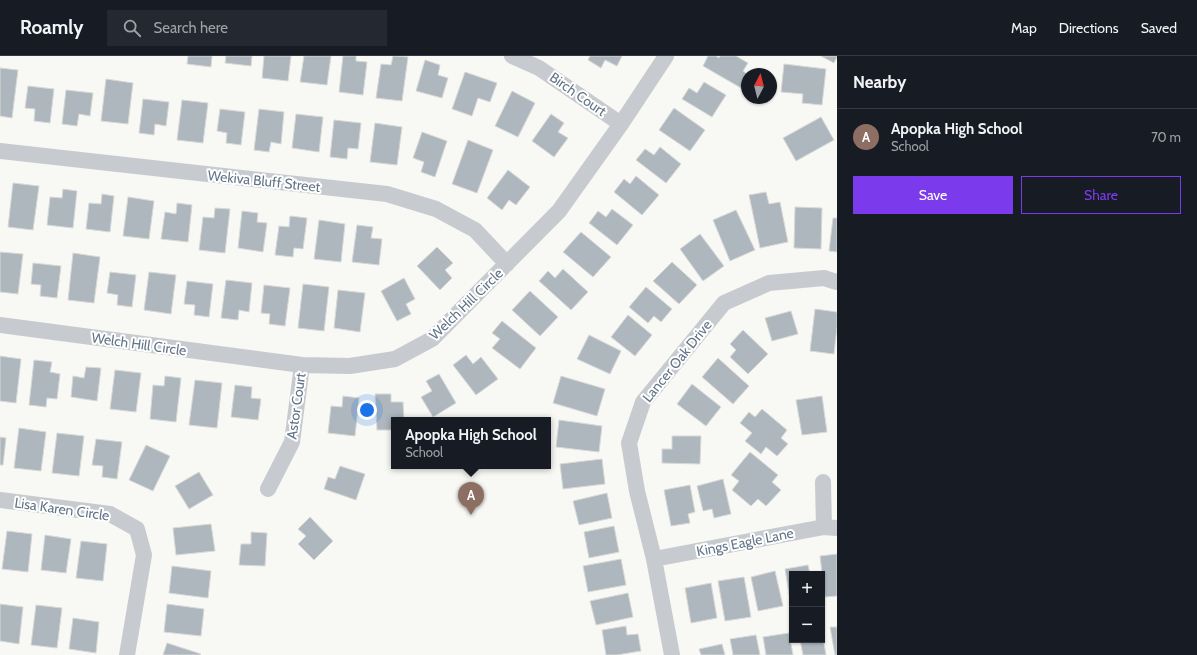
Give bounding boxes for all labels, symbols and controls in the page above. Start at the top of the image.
search box [107,10,387,46]
text: Roamly [20,16,83,39]
icon: search [121,17,143,39]
text: Search here [153,19,228,37]
text: Map [1011,19,1037,37]
text: Directions [1059,19,1119,37]
text: Saved [1141,19,1177,37]
street label: Birch Court [546,68,610,120]
north arrow [741,68,777,104]
text: Nearby [853,72,906,92]
text: Apopka High School [891,120,1023,138]
text: A [862,129,870,145]
text: 70 m [1151,129,1181,145]
text: School [891,138,929,154]
street label: Wekiva Bluff Street [207,166,321,196]
button: Save [853,176,1013,214]
button: Share [1021,176,1181,214]
street label: Welch Hill Circle [425,264,507,344]
street label: Lancer Oak Drive [638,316,716,406]
street label: Welch Hill Circle [90,328,188,360]
street label: Astor Court [282,371,310,440]
your location [357,400,377,420]
popup [391,417,551,469]
text: Apopka High School [405,426,537,444]
text: School [405,444,443,460]
pin: A [458,482,484,515]
street label: Lisa Karen Circle [13,493,111,525]
street label: Kings Eagle Lane [695,524,795,560]
map controls [789,571,825,643]
button: + [789,571,825,607]
button: − [789,607,825,643]

